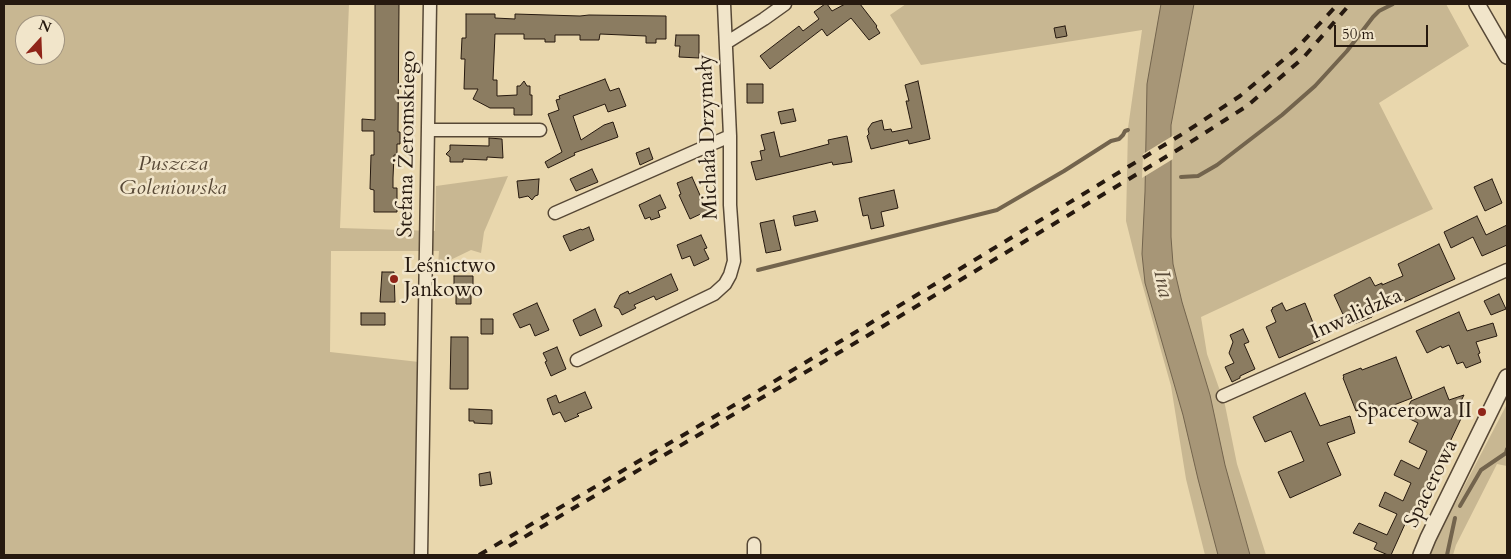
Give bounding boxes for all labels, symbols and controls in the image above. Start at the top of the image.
north arrow [15,15,65,65]
text: N [36,15,54,37]
scale bar [1336,15,1430,47]
text: 50 m [1342,24,1374,44]
street label: Stefana Żeromskiego [394,50,422,238]
street label: Michała Drzymały [694,54,724,220]
park label: Puszcza Goleniowska [119,152,227,202]
place label: Leśnictwo Jankowo [404,254,496,304]
water label: Ina [1146,268,1178,300]
marker: Leśnictwo Jankowo [388,273,400,285]
street label: Inwalidzka [1308,284,1406,346]
place label: Spacerowa II [1357,399,1472,425]
marker: Spacerowa II [1476,406,1488,418]
street label: Spacerowa [1400,436,1464,532]

